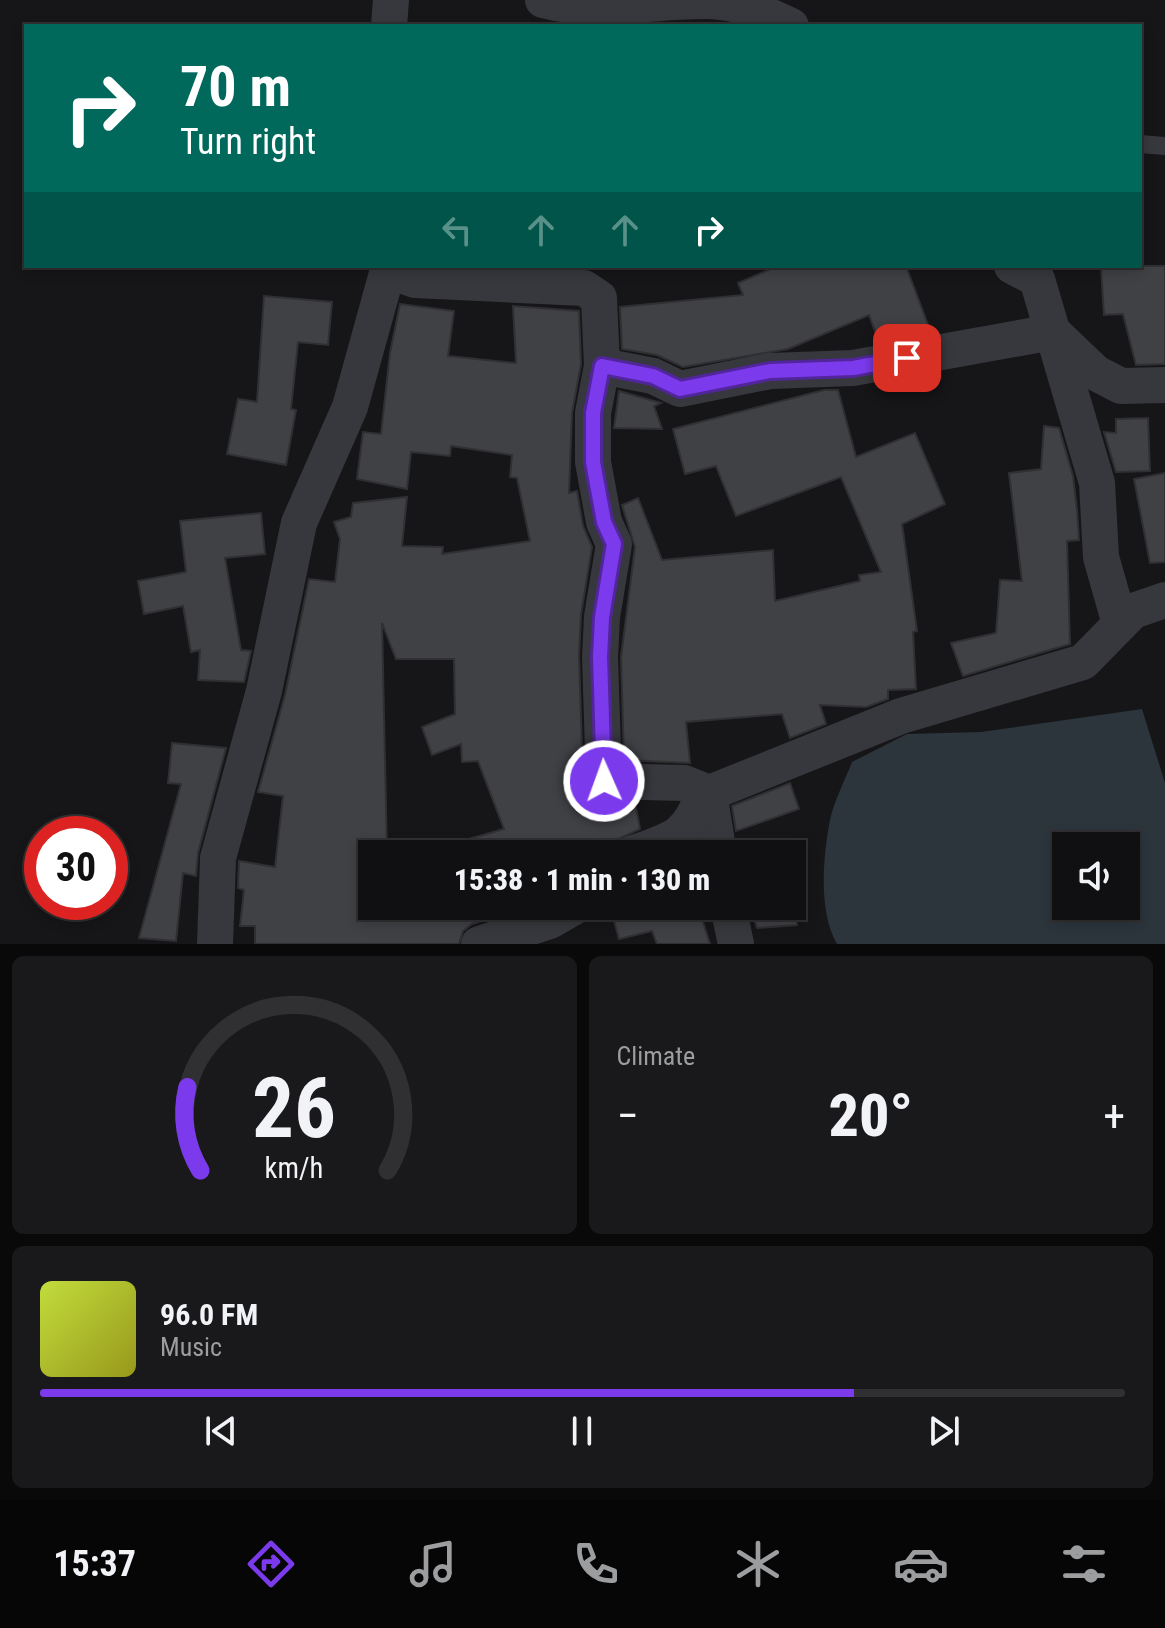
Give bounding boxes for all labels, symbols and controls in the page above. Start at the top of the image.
text: 70 m [180,54,291,120]
icon: right [48,56,152,160]
text: Turn right [180,121,316,163]
icon: left [435,208,479,252]
icon: ahead [519,208,563,252]
icon: ahead [603,208,647,252]
icon: right [687,208,731,252]
pin [873,324,941,392]
icon: arrive [885,336,929,380]
position arrow [562,739,646,823]
speed limit sign: 30 [24,816,128,920]
map controls [1052,832,1140,920]
button: sound [1052,832,1140,920]
text: 15:38 · 1 min · 130 m [454,862,710,897]
text: Climate [617,1041,695,1071]
text: 26 [252,1060,336,1157]
text: 20° [829,1080,913,1151]
text: − [617,1090,639,1142]
text: + [1103,1090,1125,1142]
text: km/h [265,1151,324,1185]
text: 96.0 FM [160,1297,258,1332]
text: Music [160,1332,222,1362]
icon: previous [199,1409,243,1453]
icon: pause [560,1409,604,1453]
icon: next [922,1409,966,1453]
icon: directions [243,1536,299,1592]
icon: music [405,1536,461,1592]
icon: phone [568,1536,624,1592]
icon: climate [730,1536,786,1592]
icon: car [893,1536,949,1592]
icon: filters [1056,1536,1112,1592]
text: 15:37 [53,1543,136,1585]

